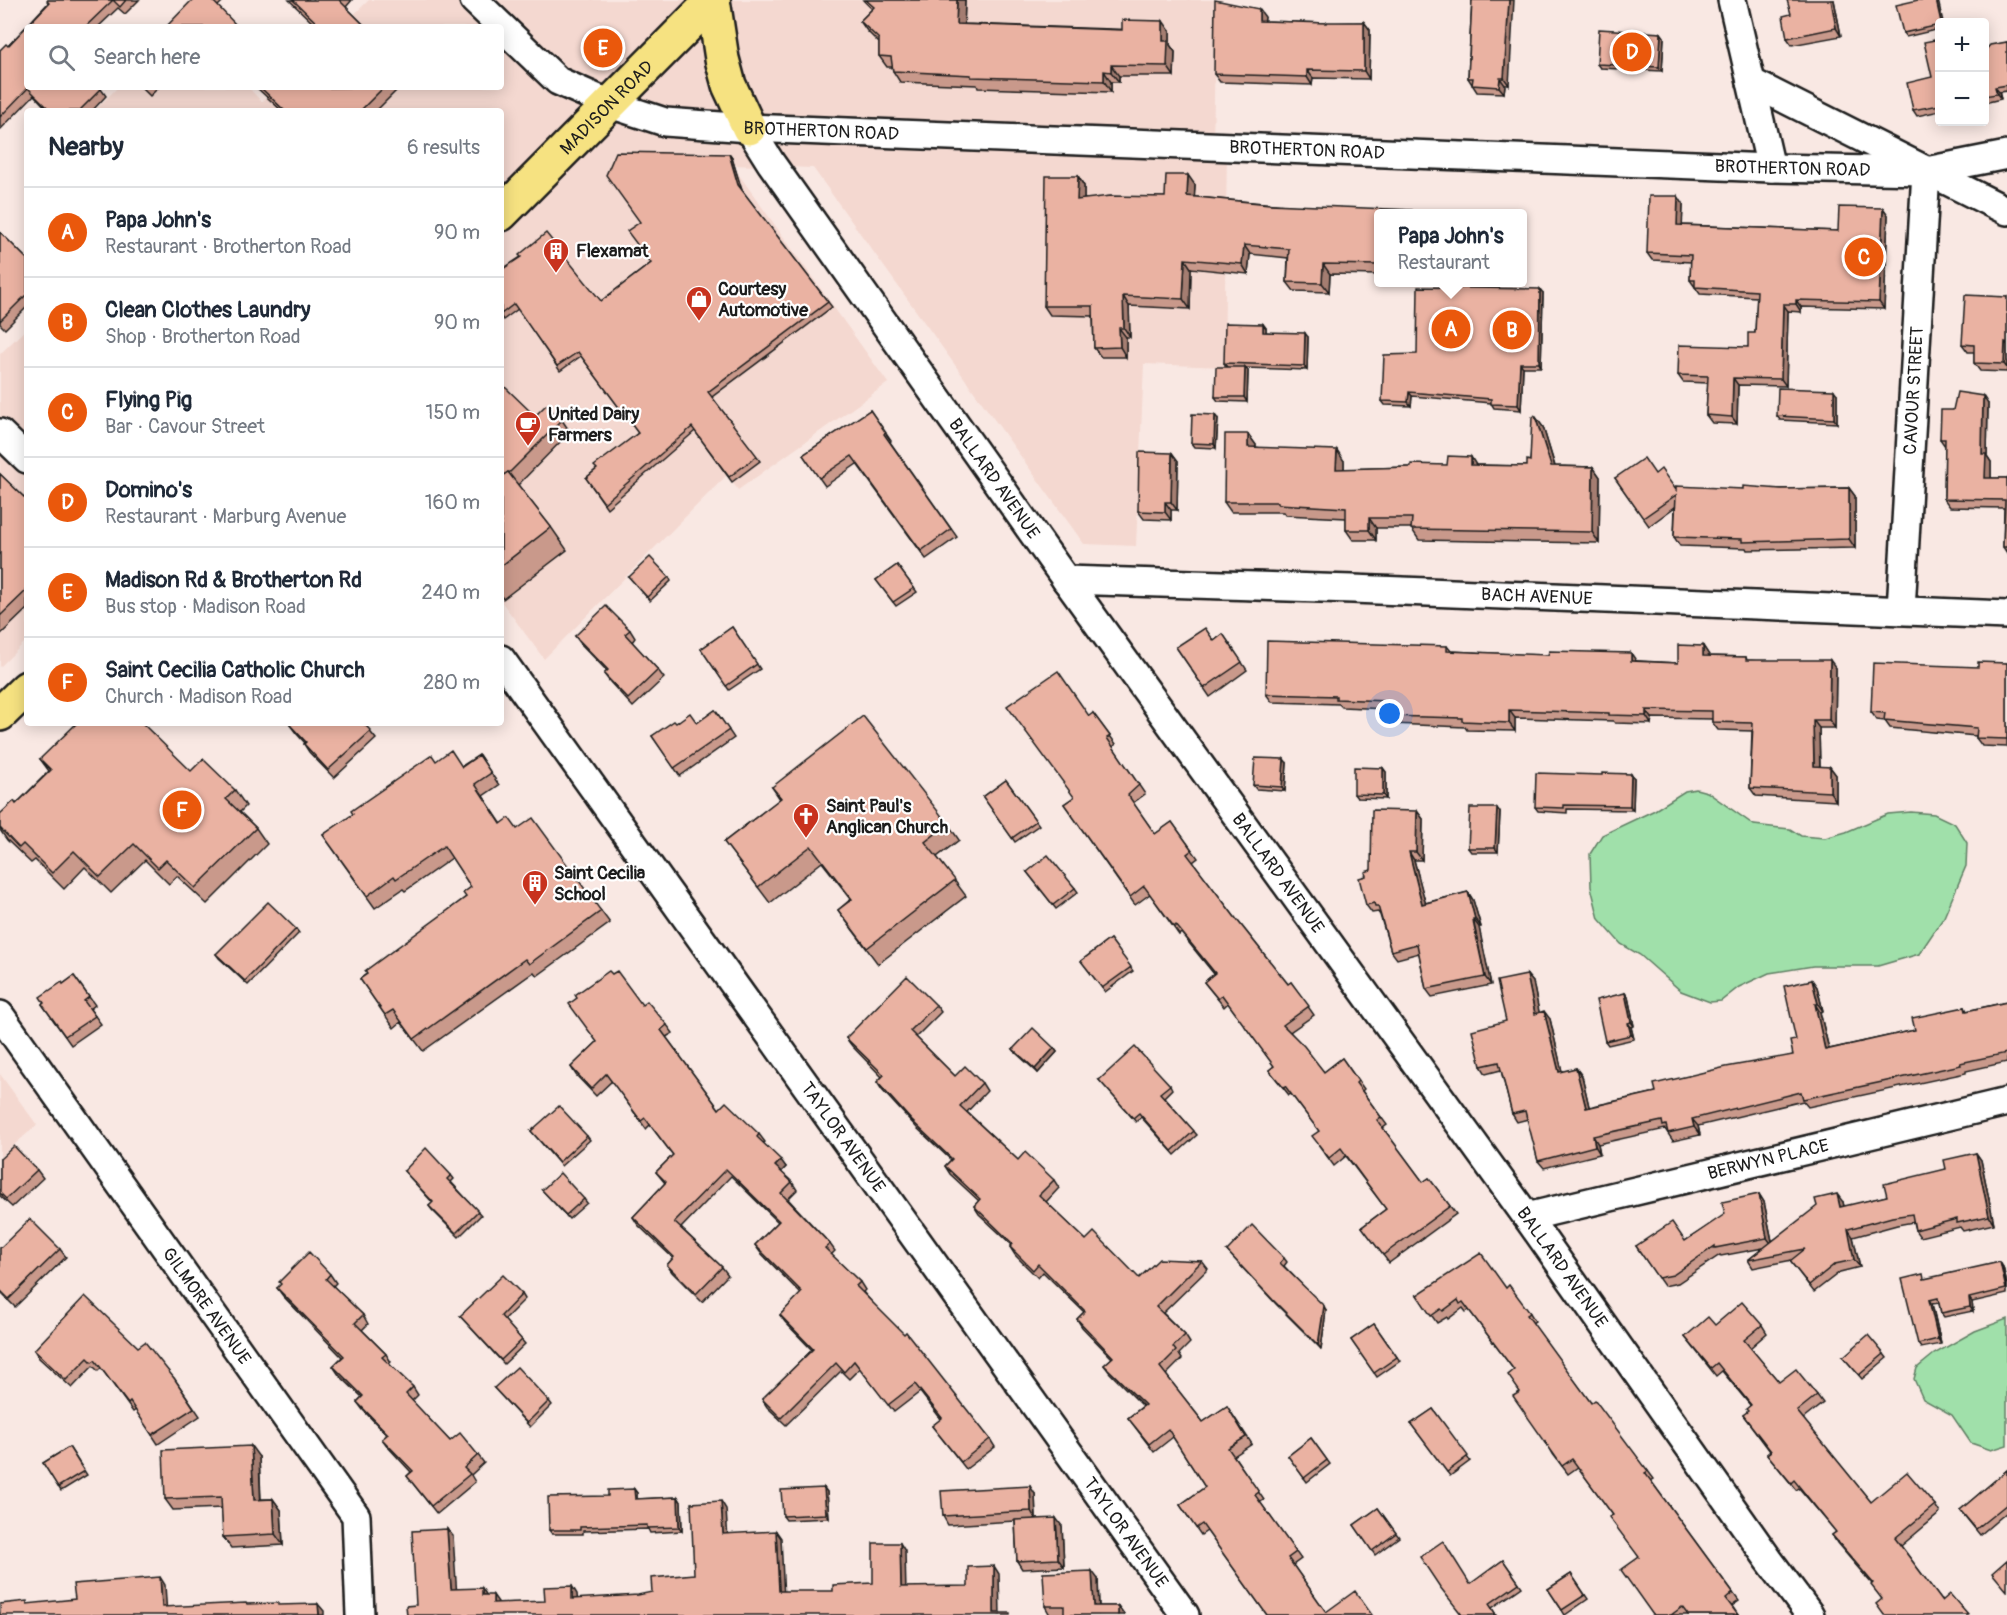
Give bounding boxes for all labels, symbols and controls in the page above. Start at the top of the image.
map controls [1935,18,1989,126]
button: + [1935,18,1989,72]
search box [24,24,504,90]
pin: E [584,26,622,70]
pin: D [1612,29,1652,74]
icon: search [45,41,78,74]
text: Search here [93,43,200,71]
street label: MADISON ROAD [555,56,659,160]
button: − [1935,72,1989,126]
street label: BROTHERTON ROAD [743,117,900,146]
text: Nearby [48,131,124,163]
text: 6 results [407,135,480,160]
street label: BROTHERTON ROAD [1229,136,1385,165]
street label: BROTHERTON ROAD [1714,155,1871,182]
text: Papa John's [105,206,211,234]
popup [1374,209,1527,287]
text: A [61,220,74,245]
text: 90 m [434,220,480,245]
text: Papa John's [1397,222,1504,250]
text: Restaurant · Brotherton Road [105,234,351,259]
pin: C [1844,234,1884,280]
building icon: Flexamat [541,236,571,274]
place label: Flexamat [576,240,649,263]
text: Restaurant [1397,250,1490,275]
place label: Courtesy Automotive [718,278,809,322]
shop icon: Courtesy Automotive [684,284,714,322]
text: Clean Clothes Laundry [105,296,310,324]
pin: A [1432,306,1470,352]
pin: B [1492,308,1532,352]
text: B [62,310,73,335]
text: 90 m [434,310,480,335]
text: Shop · Brotherton Road [105,324,300,349]
street label: CAVOUR STREET [1899,326,1929,455]
text: Flying Pig [105,386,192,414]
text: C [61,400,74,425]
text: 150 m [426,400,480,425]
place label: United Dairy Farmers [548,403,639,447]
cafe icon: United Dairy Farmers [513,409,543,447]
text: Bar · Cavour Street [105,414,265,439]
street label: BALLARD AVENUE [943,414,1045,544]
text: Domino's [105,476,192,504]
text: D [61,490,74,515]
text: 160 m [425,490,480,515]
text: Restaurant · Marburg Avenue [105,504,346,529]
text: Madison Rd & Brotherton Rd [105,566,362,594]
text: E [62,580,73,605]
text: 240 m [421,580,480,605]
street label: BACH AVENUE [1480,583,1593,611]
text: Bus stop · Madison Road [105,594,306,619]
text: Saint Cecilia Catholic Church [105,656,365,684]
text: F [61,670,74,695]
text: 280 m [423,670,480,695]
text: Church · Madison Road [105,684,292,709]
your location [1375,699,1404,728]
pin: F [162,788,201,832]
place label: Saint Paul's Anglican Church [826,795,949,839]
church icon: Saint Paul's Anglican Church [791,801,821,839]
street label: BALLARD AVENUE [1227,809,1329,938]
place label: Saint Cecilia School [554,862,646,906]
building icon: Saint Cecilia School [520,868,550,906]
street label: TAYLOR AVENUE [795,1078,890,1197]
street label: BERWYN PLACE [1705,1134,1831,1185]
street label: BALLARD AVENUE [1511,1203,1613,1333]
street label: GILMORE AVENUE [157,1243,256,1369]
street label: TAYLOR AVENUE [1078,1473,1173,1593]

